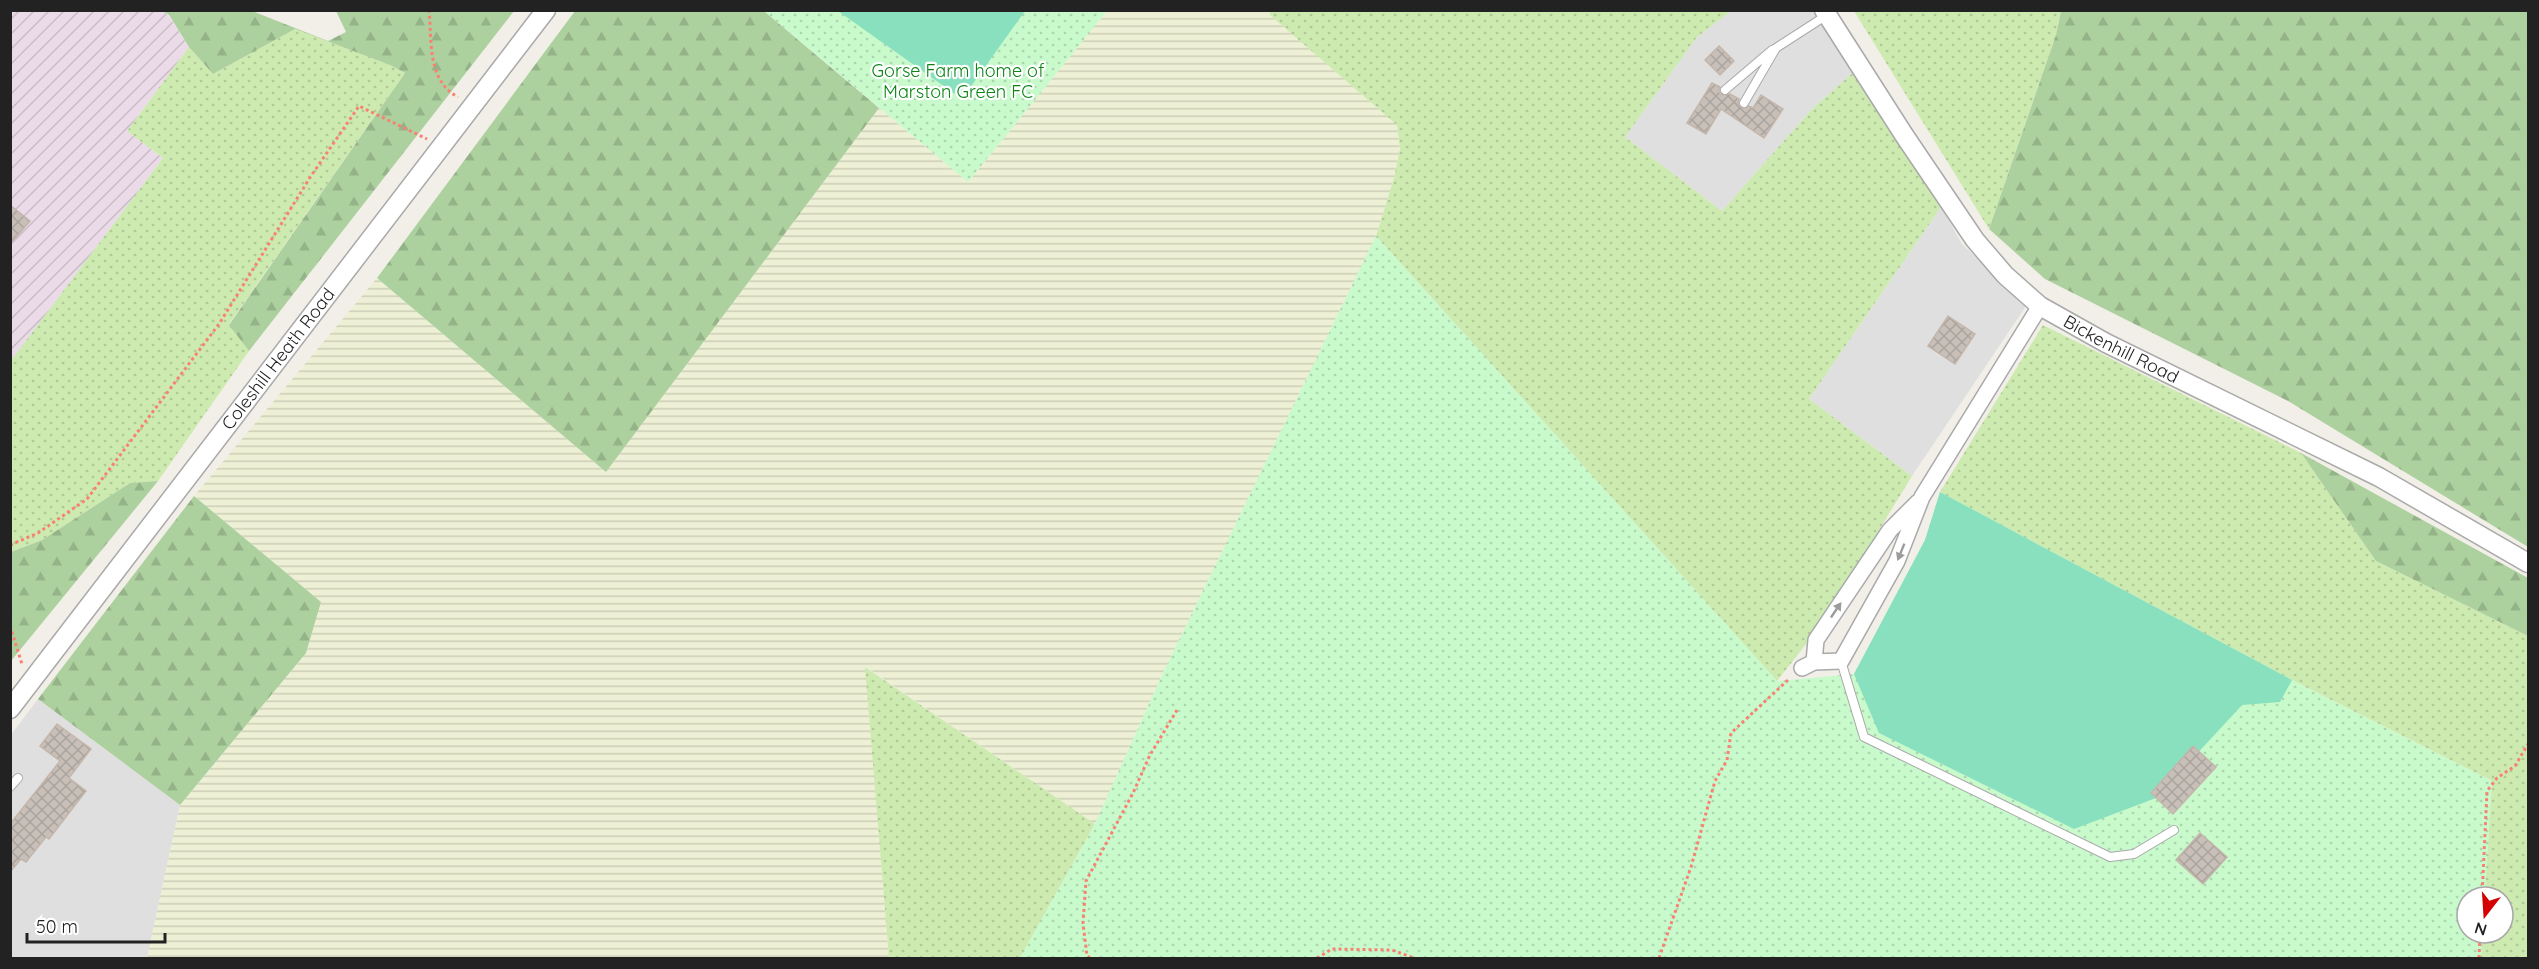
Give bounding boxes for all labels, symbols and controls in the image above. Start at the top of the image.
park label: Gorse Farm home of Marston Green FC [872,59,1045,103]
street label: Coleshill Heath Road [216,283,340,434]
street label: Bickenhill Road [2060,310,2183,388]
one-way arrow [1896,543,1905,561]
one-way arrow [1830,602,1842,618]
north arrow [2455,885,2515,945]
scale bar [27,906,165,944]
text: 50 m [36,915,78,938]
text: N [2472,918,2489,941]

